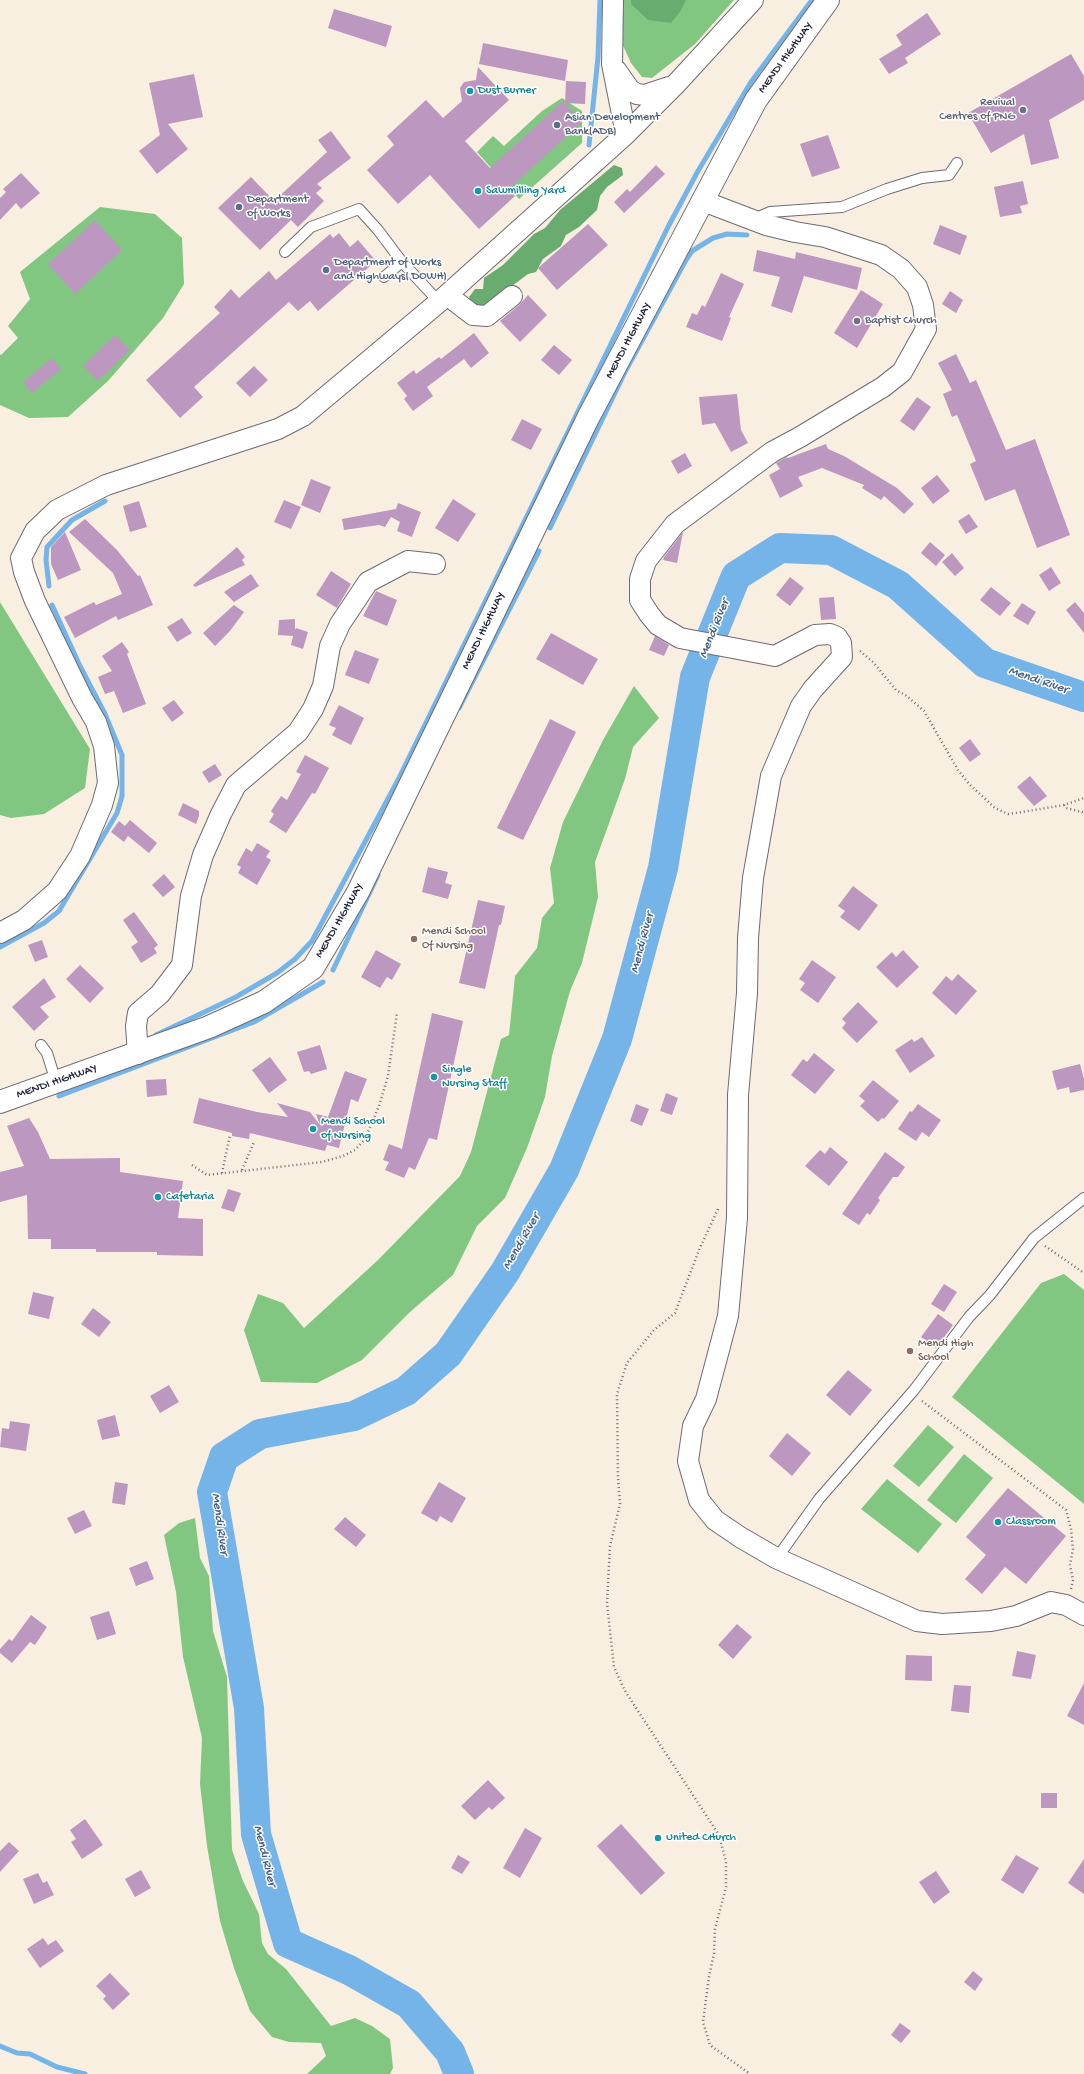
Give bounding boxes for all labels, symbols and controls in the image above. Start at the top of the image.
street label: MENDI HIGHWAY [755,20,817,96]
place label: Dust Burner [478,84,536,98]
marker: Dust Burner [465,86,475,96]
place label: Revival Centres of PNG [939,96,1015,124]
marker: Revival Centres of PNG [1018,105,1028,115]
place label: Asian Development Bank(ADB) [565,111,660,139]
marker: Asian Development Bank(ADB) [552,120,562,130]
place label: Sawmilling Yard [486,184,565,198]
marker: Sawmilling Yard [473,186,483,196]
place label: Department of Works [247,193,308,221]
marker: Department of Works [234,202,244,212]
place label: Department of Works and Highways( DOWH) [334,256,447,284]
marker: Department of Works and Highways( DOWH) [321,265,331,275]
street label: MENDI HIGHWAY [603,300,655,382]
place label: Baptist Church [865,314,937,328]
marker: Baptist Church [852,316,862,326]
street label: MENDI HIGHWAY [459,590,509,672]
water label: Mendi River [696,597,734,661]
water label: Mendi River [1006,664,1070,698]
street label: MENDI HIGHWAY [313,881,367,961]
water label: Mendi River [627,911,659,975]
place label: Mendi School Of Nursing [422,925,486,953]
marker: Mendi School Of Nursing [409,934,419,944]
street label: MENDI HIGHWAY [15,1061,99,1103]
place label: Single Nursing Staff [442,1063,507,1091]
marker: Single Nursing Staff [429,1072,439,1082]
place label: Mendi School of Nursing [321,1115,385,1143]
marker: Mendi School of Nursing [308,1124,318,1134]
place label: Cafetaria [166,1190,214,1204]
marker: Cafetaria [153,1192,163,1202]
water label: Mendi River [500,1211,544,1273]
place label: Mendi High School [918,1337,973,1365]
marker: Mendi High School [905,1346,915,1356]
water label: Mendi River [207,1492,231,1556]
place label: Classroom [1006,1515,1056,1529]
marker: Classroom [993,1517,1003,1527]
water label: Mendi River [249,1824,279,1888]
place label: United CHurch [666,1831,736,1845]
marker: United CHurch [653,1833,663,1843]

